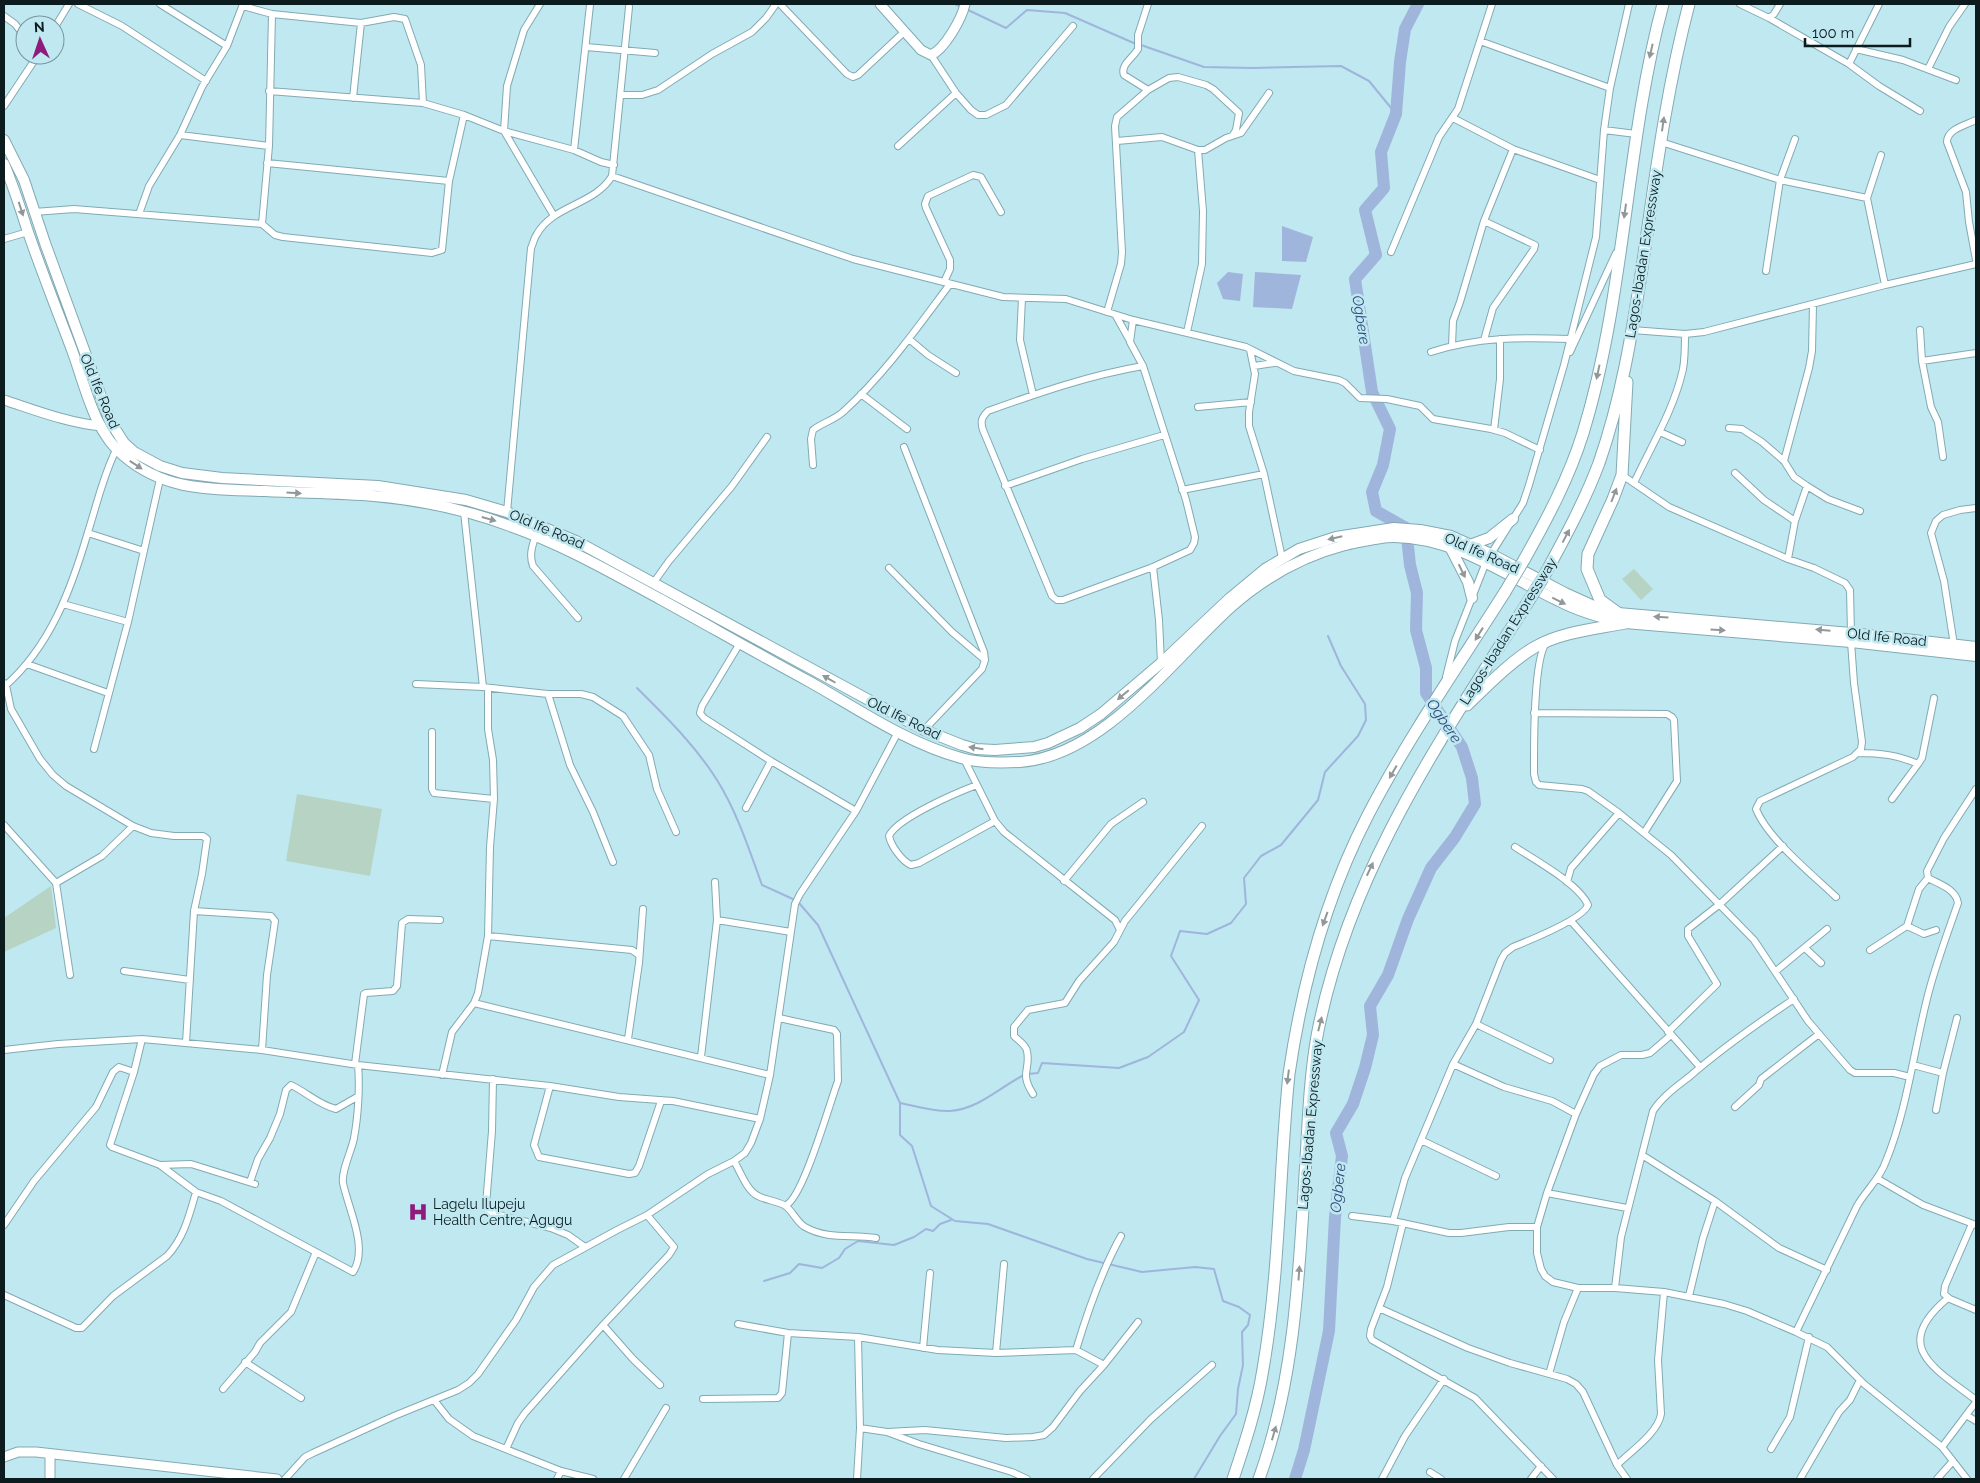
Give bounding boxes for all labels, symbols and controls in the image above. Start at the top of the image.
north arrow [15,15,65,65]
scale bar [1805,15,1910,47]
text: N [34,19,45,35]
text: 100 m [1812,24,1854,42]
one-way arrow [1647,44,1655,59]
one-way arrow [1660,116,1668,132]
street label: Lagos-Ibadan Expressway [1622,168,1664,339]
one-way arrow [17,202,25,217]
one-way arrow [1621,204,1629,220]
water label: Ogbere [1348,294,1374,346]
street label: Old Ife Road [77,351,123,431]
one-way arrow [1594,364,1602,379]
one-way arrow [130,461,143,470]
one-way arrow [1611,488,1619,502]
one-way arrow [286,489,302,497]
street label: Old Ife Road [507,506,587,552]
one-way arrow [481,516,496,524]
one-way arrow [1562,528,1570,543]
street label: Old Ife Road [1442,529,1522,577]
one-way arrow [1328,534,1343,542]
street label: Lagos-Ibadan Expressway [1456,554,1560,707]
one-way arrow [1459,564,1467,578]
one-way arrow [1552,598,1566,606]
one-way arrow [1653,613,1669,621]
street label: Old Ife Road [1847,625,1927,649]
one-way arrow [1815,626,1831,634]
one-way arrow [1474,627,1483,640]
one-way arrow [1710,627,1726,635]
one-way arrow [822,675,837,683]
one-way arrow [1116,690,1129,701]
street label: Old Ife Road [865,693,943,743]
water label: Ogbere [1423,695,1465,747]
one-way arrow [967,743,983,751]
one-way arrow [1389,765,1398,778]
one-way arrow [1366,862,1374,876]
one-way arrow [1321,912,1329,927]
one-way arrow [1316,1016,1324,1031]
street label: Lagos-Ibadan Expressway [1295,1039,1325,1210]
one-way arrow [1284,1069,1292,1085]
water label: Ogbere [1326,1162,1350,1214]
place label: Lagelu Ilupeju Health Centre, Agugu [433,1196,572,1228]
hospital icon: Lagelu Ilupeju Health Centre, Agugu [407,1201,429,1223]
one-way arrow [1295,1264,1303,1280]
one-way arrow [1270,1425,1278,1440]

